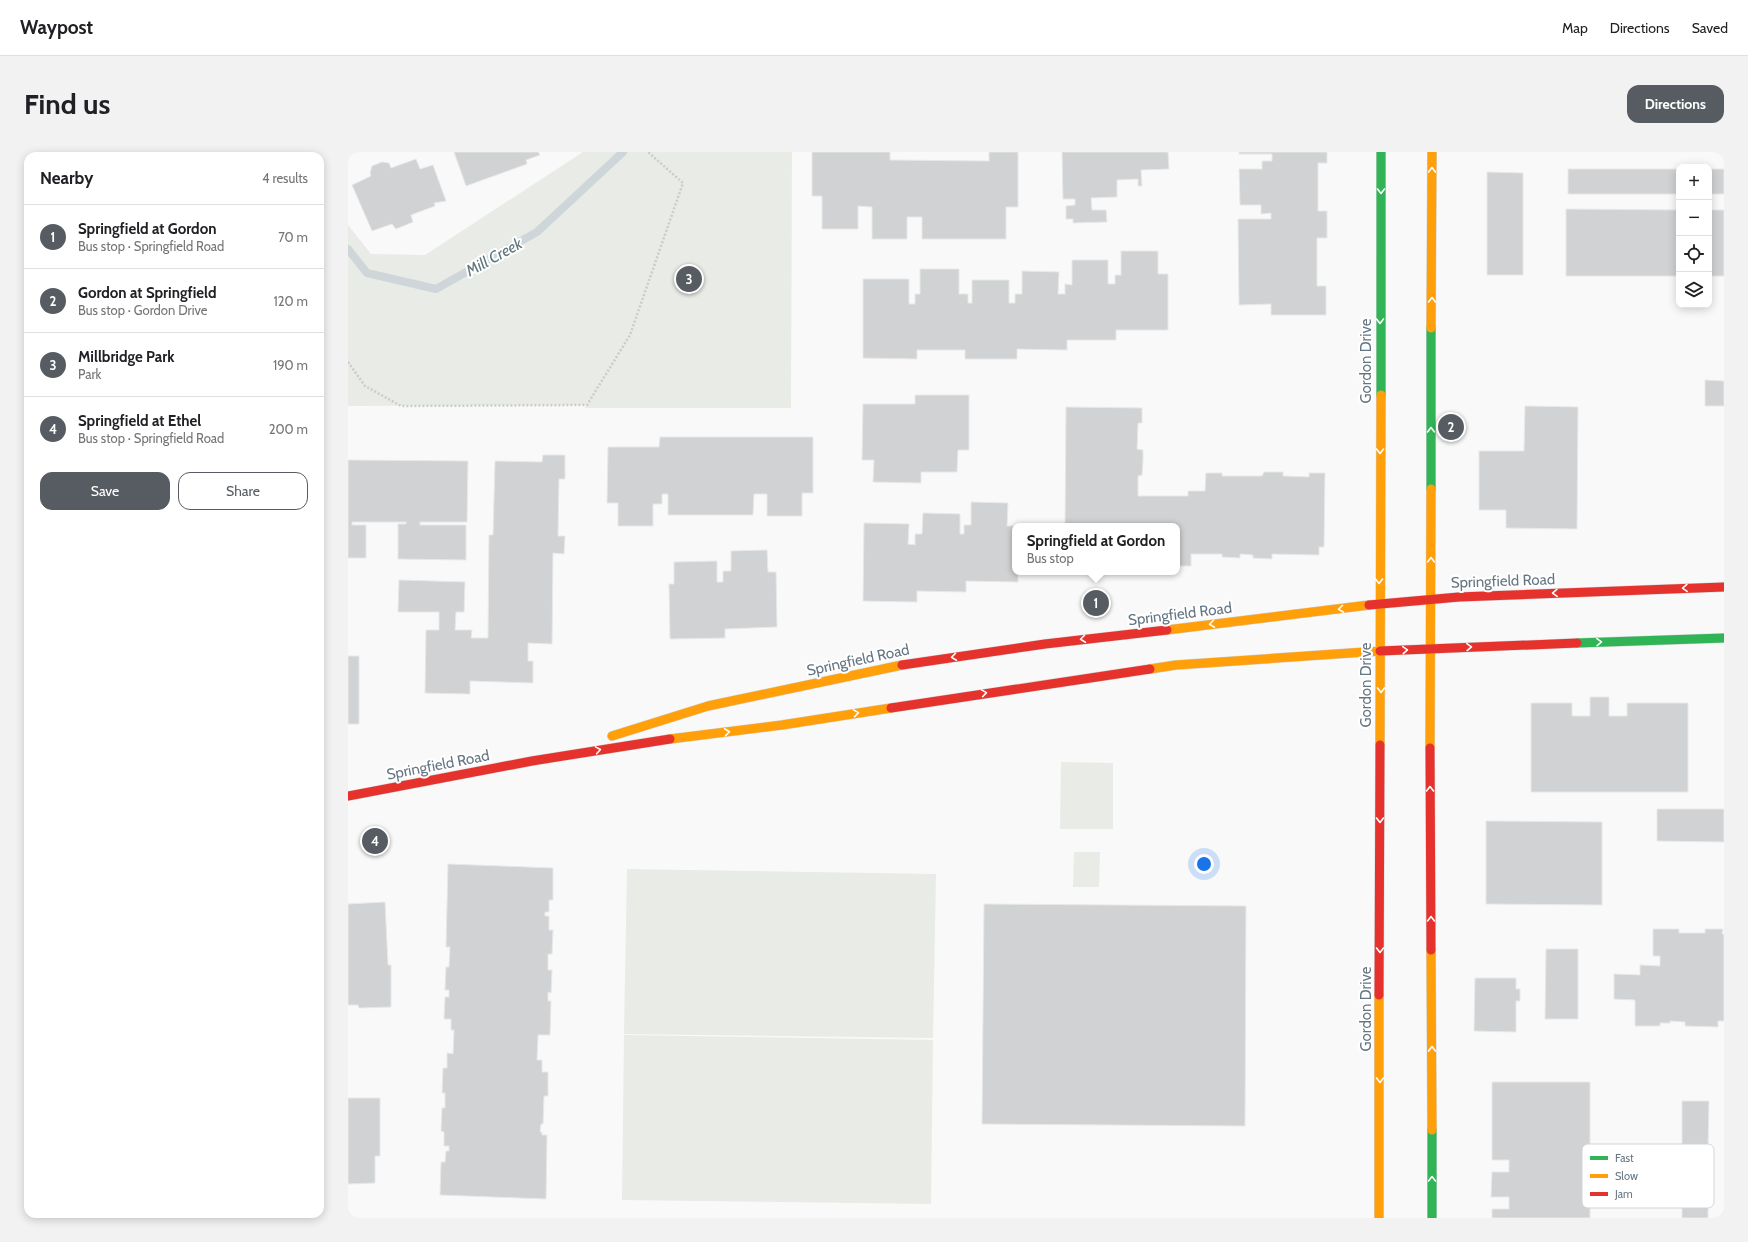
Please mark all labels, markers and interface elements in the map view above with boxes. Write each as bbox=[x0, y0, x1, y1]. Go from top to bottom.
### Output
text: Waypost bbox=[20, 16, 93, 39]
text: Map bbox=[1562, 19, 1588, 37]
text: Directions bbox=[1610, 19, 1670, 37]
text: Saved bbox=[1692, 19, 1728, 37]
button: Directions bbox=[1627, 85, 1724, 123]
text: Find us bbox=[24, 87, 110, 121]
map controls bbox=[1676, 164, 1712, 308]
button: + bbox=[1676, 164, 1712, 200]
one-way arrow bbox=[1428, 167, 1436, 173]
text: Nearby bbox=[40, 168, 93, 188]
text: 4 results bbox=[262, 170, 308, 186]
one-way arrow bbox=[1377, 188, 1385, 194]
button: − bbox=[1676, 200, 1712, 236]
text: Springfield at Gordon bbox=[78, 220, 216, 238]
text: 1 bbox=[51, 229, 55, 245]
text: 70 m bbox=[278, 229, 308, 245]
water label: Mill Creek bbox=[462, 233, 526, 281]
button: locate bbox=[1676, 236, 1712, 272]
text: Bus stop · Springfield Road bbox=[78, 238, 224, 254]
pin: 3 bbox=[676, 264, 702, 294]
button: layers bbox=[1676, 272, 1712, 308]
text: Gordon at Springfield bbox=[78, 284, 216, 302]
text: 2 bbox=[50, 293, 56, 309]
text: 120 m bbox=[274, 293, 308, 309]
one-way arrow bbox=[1428, 297, 1436, 303]
text: Bus stop · Gordon Drive bbox=[78, 302, 207, 318]
street label: Gordon Drive bbox=[1357, 318, 1375, 403]
one-way arrow bbox=[1376, 318, 1384, 324]
text: Millbridge Park bbox=[78, 348, 175, 366]
text: 3 bbox=[49, 357, 57, 373]
text: 190 m bbox=[273, 357, 308, 373]
text: Park bbox=[78, 366, 101, 382]
text: Springfield at Ethel bbox=[78, 412, 201, 430]
pin: 2 bbox=[1438, 412, 1464, 442]
text: 4 bbox=[49, 421, 57, 437]
text: 200 m bbox=[269, 421, 308, 437]
one-way arrow bbox=[1427, 427, 1435, 433]
text: Bus stop · Springfield Road bbox=[78, 430, 224, 446]
one-way arrow bbox=[1376, 448, 1384, 454]
button: Save bbox=[40, 472, 170, 510]
button: Share bbox=[178, 472, 308, 510]
popup bbox=[1012, 523, 1180, 575]
text: Springfield at Gordon bbox=[1027, 532, 1165, 550]
text: Bus stop bbox=[1027, 550, 1074, 566]
one-way arrow bbox=[1427, 557, 1435, 563]
street label: Springfield Road bbox=[1451, 570, 1555, 592]
one-way arrow bbox=[1375, 578, 1383, 584]
one-way arrow bbox=[1682, 584, 1688, 592]
pin: 1 bbox=[1083, 588, 1109, 618]
one-way arrow bbox=[1552, 589, 1558, 597]
street label: Springfield Road bbox=[1127, 599, 1233, 629]
one-way arrow bbox=[1338, 604, 1344, 613]
one-way arrow bbox=[1209, 619, 1215, 628]
one-way arrow bbox=[1080, 634, 1086, 643]
one-way arrow bbox=[1596, 638, 1602, 647]
street label: Springfield Road bbox=[805, 640, 911, 680]
street label: Gordon Drive bbox=[1357, 642, 1375, 727]
one-way arrow bbox=[1466, 643, 1472, 651]
one-way arrow bbox=[1402, 645, 1408, 654]
one-way arrow bbox=[951, 652, 957, 661]
one-way arrow bbox=[1377, 687, 1385, 693]
one-way arrow bbox=[981, 689, 987, 698]
one-way arrow bbox=[853, 710, 859, 718]
one-way arrow bbox=[724, 728, 730, 737]
street label: Springfield Road bbox=[385, 746, 491, 784]
one-way arrow bbox=[595, 746, 601, 755]
one-way arrow bbox=[1426, 786, 1435, 792]
one-way arrow bbox=[1376, 817, 1384, 823]
pin: 4 bbox=[362, 826, 388, 856]
your location bbox=[1194, 854, 1214, 874]
one-way arrow bbox=[1427, 916, 1435, 922]
one-way arrow bbox=[1376, 947, 1384, 953]
street label: Gordon Drive bbox=[1357, 966, 1375, 1051]
one-way arrow bbox=[1427, 1046, 1436, 1052]
one-way arrow bbox=[1376, 1077, 1384, 1083]
legend bbox=[1582, 1144, 1714, 1208]
text: Fast bbox=[1615, 1151, 1634, 1165]
text: Slow bbox=[1615, 1169, 1638, 1183]
one-way arrow bbox=[1428, 1176, 1436, 1182]
text: Jam bbox=[1614, 1187, 1633, 1201]

